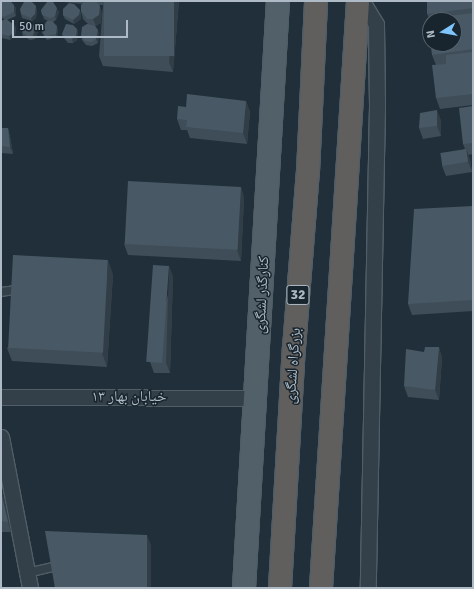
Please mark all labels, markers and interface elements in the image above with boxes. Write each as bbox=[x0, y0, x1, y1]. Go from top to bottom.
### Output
scale bar bbox=[14, 12, 130, 38]
north arrow bbox=[422, 12, 462, 52]
text: 50 m bbox=[19, 19, 44, 34]
text: N bbox=[424, 29, 438, 39]
street label: کنارگذر لشگری bbox=[251, 256, 273, 334]
road number: 32 bbox=[286, 283, 310, 307]
street label: بزرگراه لشگری bbox=[281, 327, 305, 405]
street label: خیابان بهار ۱۳ bbox=[92, 388, 166, 406]

